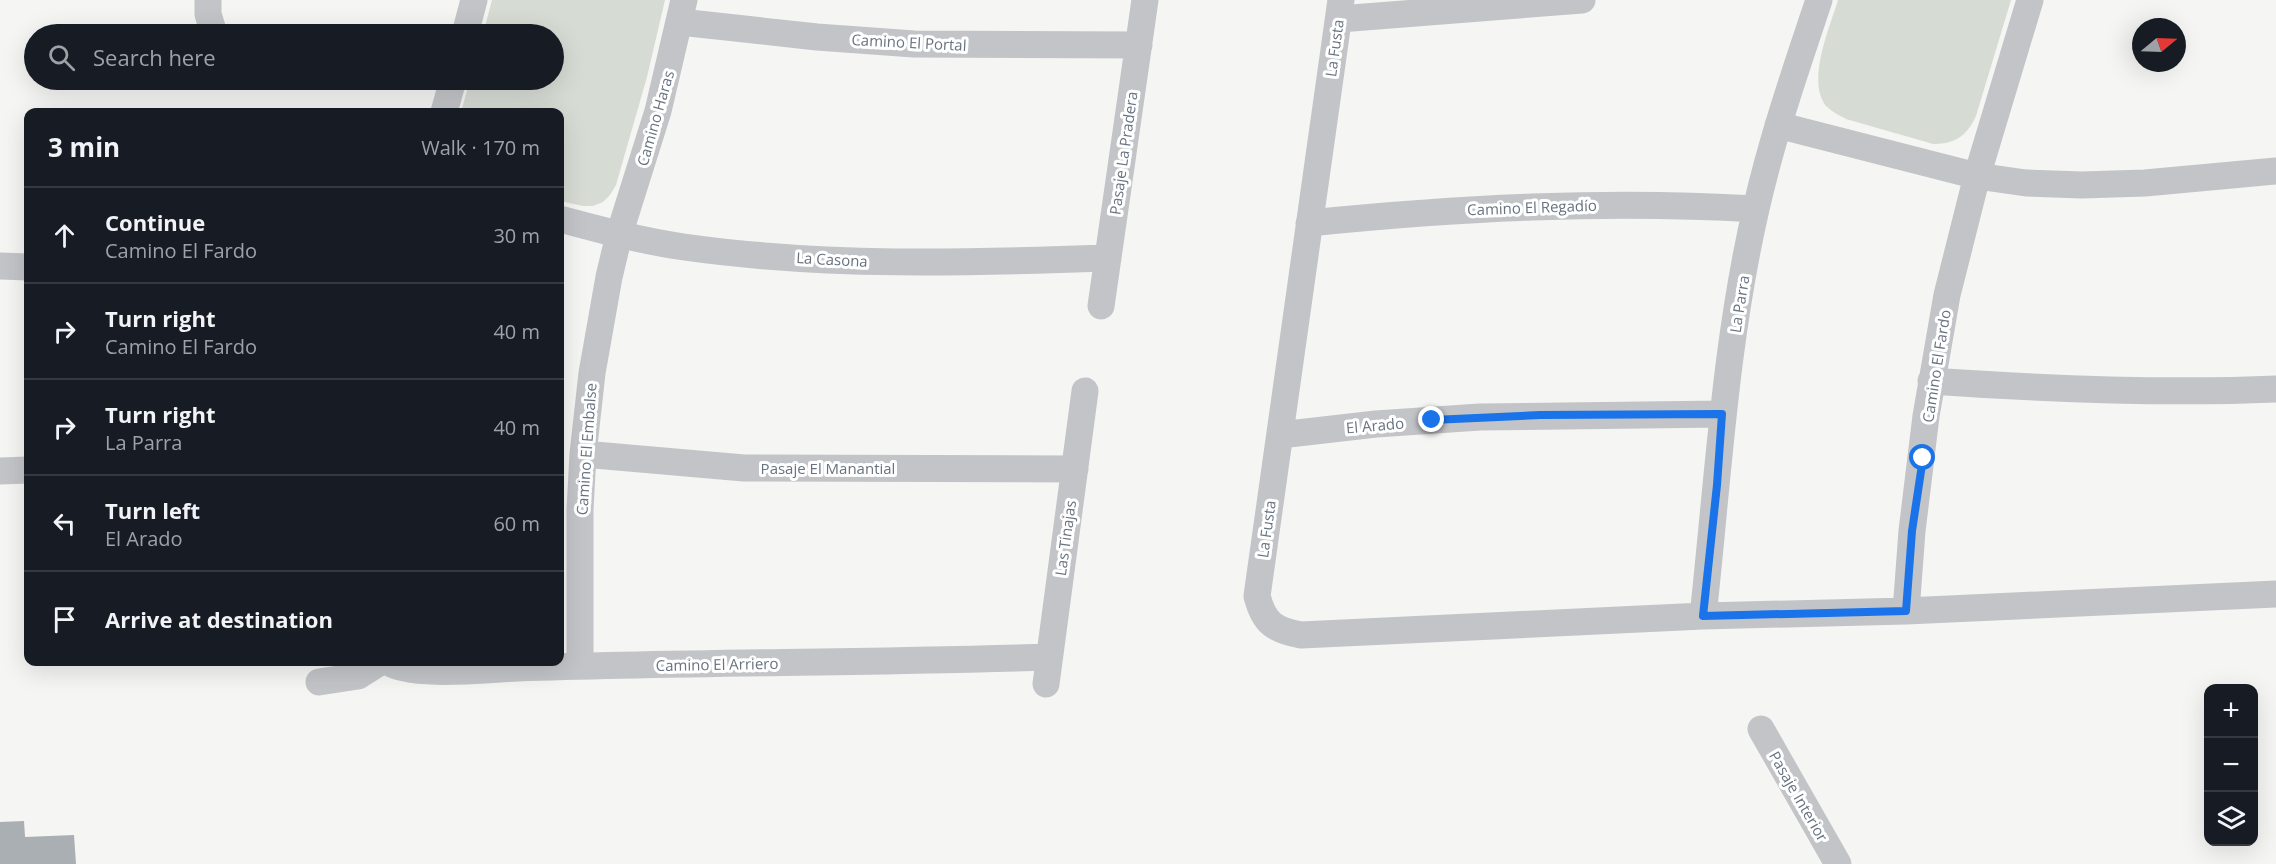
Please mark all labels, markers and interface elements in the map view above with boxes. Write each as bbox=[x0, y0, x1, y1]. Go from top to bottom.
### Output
street label: La Fusta bbox=[1320, 18, 1348, 78]
north arrow bbox=[2132, 18, 2186, 72]
search box bbox=[24, 24, 564, 90]
street label: Camino El Portal bbox=[851, 29, 967, 55]
icon: search bbox=[45, 41, 78, 74]
text: Search here bbox=[93, 42, 216, 72]
street label: Camino Haras bbox=[632, 68, 678, 168]
street label: Pasaje La Pradera bbox=[1104, 90, 1142, 216]
text: 3 min bbox=[48, 129, 120, 165]
text: Walk · 170 m bbox=[421, 134, 540, 161]
street label: Camino El Regadío bbox=[1467, 195, 1597, 219]
text: Continue bbox=[105, 207, 205, 237]
icon: ahead bbox=[48, 219, 81, 252]
text: 30 m bbox=[493, 222, 540, 249]
text: Camino El Fardo bbox=[105, 237, 257, 264]
street label: La Casona bbox=[796, 247, 868, 271]
street label: La Parra bbox=[1725, 274, 1753, 334]
text: Turn right bbox=[105, 303, 216, 333]
street label: Camino El Fardo bbox=[1917, 308, 1955, 424]
icon: right bbox=[48, 315, 81, 348]
text: 40 m bbox=[493, 318, 540, 345]
text: Camino El Fardo bbox=[105, 333, 257, 360]
street label: Camino El Embalse bbox=[571, 382, 601, 516]
text: Turn right bbox=[105, 399, 216, 429]
route end bbox=[1418, 406, 1444, 432]
icon: right bbox=[48, 411, 81, 444]
street label: El Arado bbox=[1345, 413, 1405, 437]
text: 40 m bbox=[493, 414, 540, 441]
text: La Parra bbox=[105, 429, 182, 456]
route start bbox=[1909, 444, 1935, 470]
street label: Pasaje El Manantial bbox=[761, 458, 895, 478]
text: Turn left bbox=[105, 495, 200, 525]
street label: Las Tinajas bbox=[1050, 499, 1080, 577]
street label: La Fusta bbox=[1252, 499, 1280, 559]
icon: left bbox=[48, 507, 81, 540]
text: 60 m bbox=[493, 510, 540, 537]
text: El Arado bbox=[105, 525, 183, 552]
icon: arrive bbox=[48, 603, 81, 636]
text: Arrive at destination bbox=[105, 604, 333, 634]
street label: Camino El Arriero bbox=[655, 653, 779, 675]
map controls bbox=[2204, 684, 2258, 846]
button: + bbox=[2204, 684, 2258, 738]
button: − bbox=[2204, 738, 2258, 792]
street label: Pasaje Interior bbox=[1765, 747, 1833, 845]
button: layers bbox=[2204, 792, 2258, 846]

